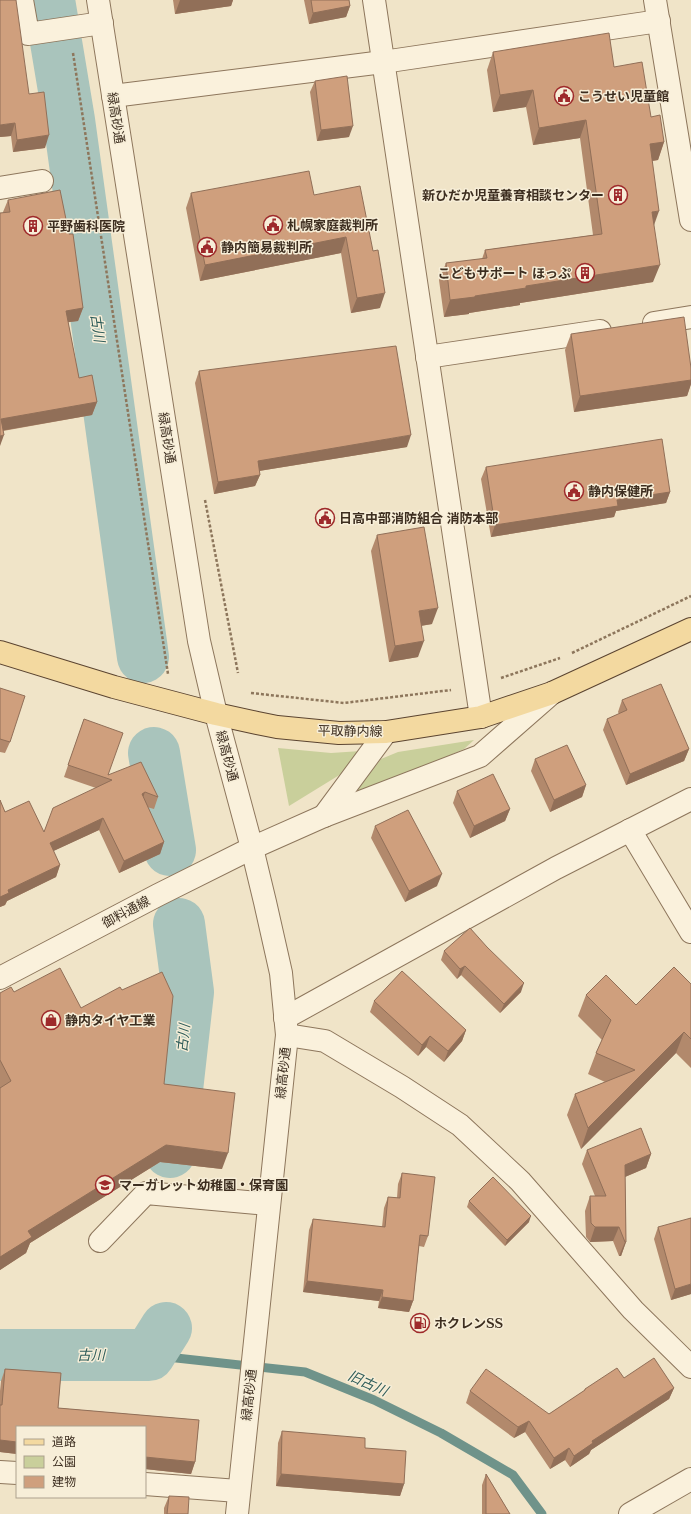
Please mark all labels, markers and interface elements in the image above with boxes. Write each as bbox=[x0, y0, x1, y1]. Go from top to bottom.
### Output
public building icon: こうせい児童館 bbox=[553, 85, 575, 107]
place label: こうせい児童館 bbox=[578, 88, 669, 105]
street label: 緑高砂通 bbox=[104, 91, 128, 145]
building icon: 新ひだか児童養育相談センター bbox=[607, 184, 629, 206]
place label: 新ひだか児童養育相談センター bbox=[422, 187, 604, 204]
public building icon: 札幌家庭裁判所 bbox=[262, 214, 284, 236]
building icon: 平野歯科医院 bbox=[22, 215, 44, 237]
place label: 札幌家庭裁判所 bbox=[287, 217, 378, 234]
place label: 平野歯科医院 bbox=[47, 218, 125, 235]
public building icon: 静内簡易裁判所 bbox=[196, 236, 218, 258]
place label: 静内簡易裁判所 bbox=[221, 239, 312, 256]
building icon: こどもサポート ほっぷ bbox=[574, 262, 596, 284]
place label: こどもサポート ほっぷ bbox=[438, 265, 571, 282]
water label: 古川 bbox=[87, 313, 109, 345]
street label: 緑高砂通 bbox=[155, 411, 179, 465]
public building icon: 静内保健所 bbox=[563, 480, 585, 502]
place label: 静内保健所 bbox=[588, 483, 653, 500]
public building icon: 日高中部消防組合 消防本部 bbox=[314, 507, 336, 529]
place label: 日高中部消防組合 消防本部 bbox=[339, 510, 498, 527]
street label: 平取静内線 bbox=[317, 722, 383, 740]
street label: 緑高砂通 bbox=[212, 729, 242, 783]
street label: 御料通線 bbox=[99, 892, 153, 932]
shop icon: 静内タイヤ工業 bbox=[40, 1009, 62, 1031]
place label: 静内タイヤ工業 bbox=[65, 1012, 156, 1029]
water label: 古川 bbox=[173, 1021, 194, 1053]
street label: 緑高砂通 bbox=[272, 1046, 294, 1100]
school or university icon: マーガレット幼稚園・保育園 bbox=[94, 1174, 116, 1196]
place label: マーガレット幼稚園・保育園 bbox=[119, 1177, 288, 1194]
fuel station icon: ホクレンSS bbox=[409, 1312, 431, 1334]
place label: ホクレンSS bbox=[434, 1315, 504, 1332]
water label: 古川 bbox=[77, 1346, 107, 1364]
water label: 旧古川 bbox=[345, 1366, 393, 1401]
street label: 緑高砂通 bbox=[238, 1368, 260, 1422]
legend bbox=[16, 1426, 146, 1498]
text: 道路 bbox=[52, 1434, 76, 1449]
text: 公園 bbox=[52, 1454, 76, 1469]
text: 建物 bbox=[52, 1474, 76, 1489]

